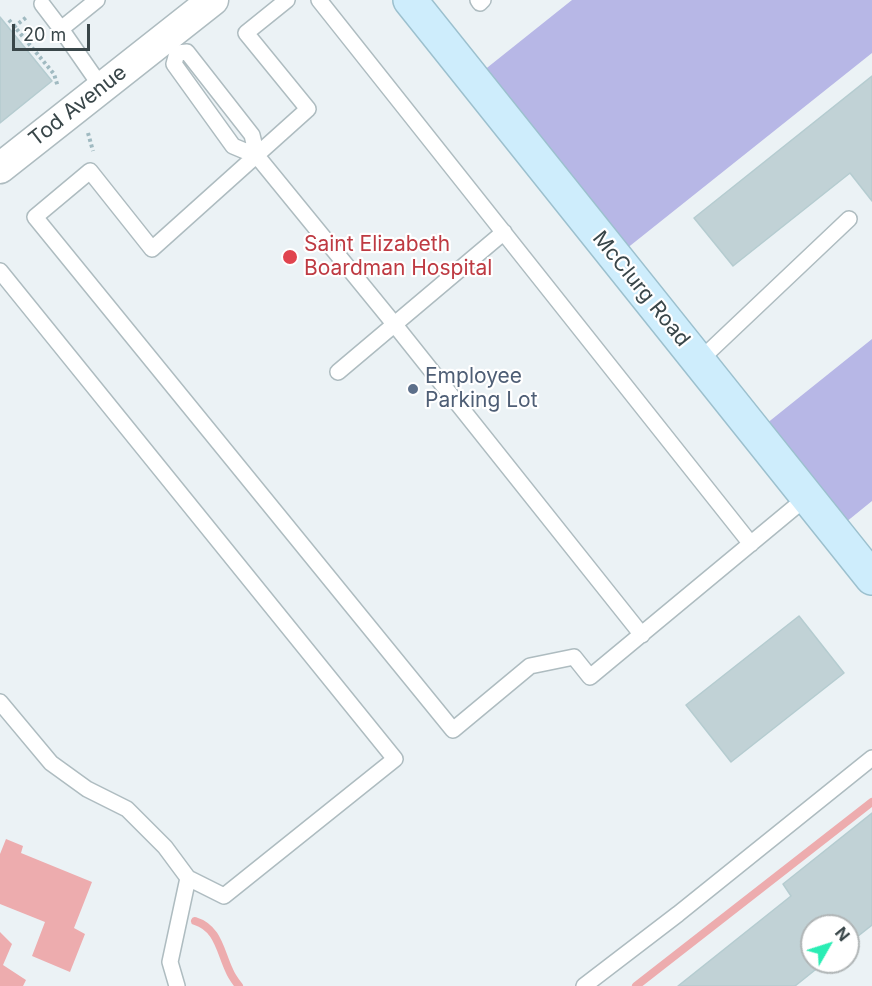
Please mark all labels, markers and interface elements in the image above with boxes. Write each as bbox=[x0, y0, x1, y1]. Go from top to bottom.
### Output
scale bar bbox=[15, 12, 93, 50]
text: 20 m bbox=[23, 24, 66, 45]
street label: Tod Avenue bbox=[24, 60, 132, 152]
street label: McClurg Road bbox=[587, 226, 695, 352]
place label: Saint Elizabeth Boardman Hospital bbox=[304, 232, 492, 282]
marker: Saint Elizabeth Boardman Hospital bbox=[281, 248, 299, 266]
place label: Employee Parking Lot bbox=[425, 364, 538, 414]
marker: Employee Parking Lot bbox=[406, 382, 420, 396]
north arrow bbox=[800, 914, 860, 974]
text: N bbox=[831, 923, 854, 945]

